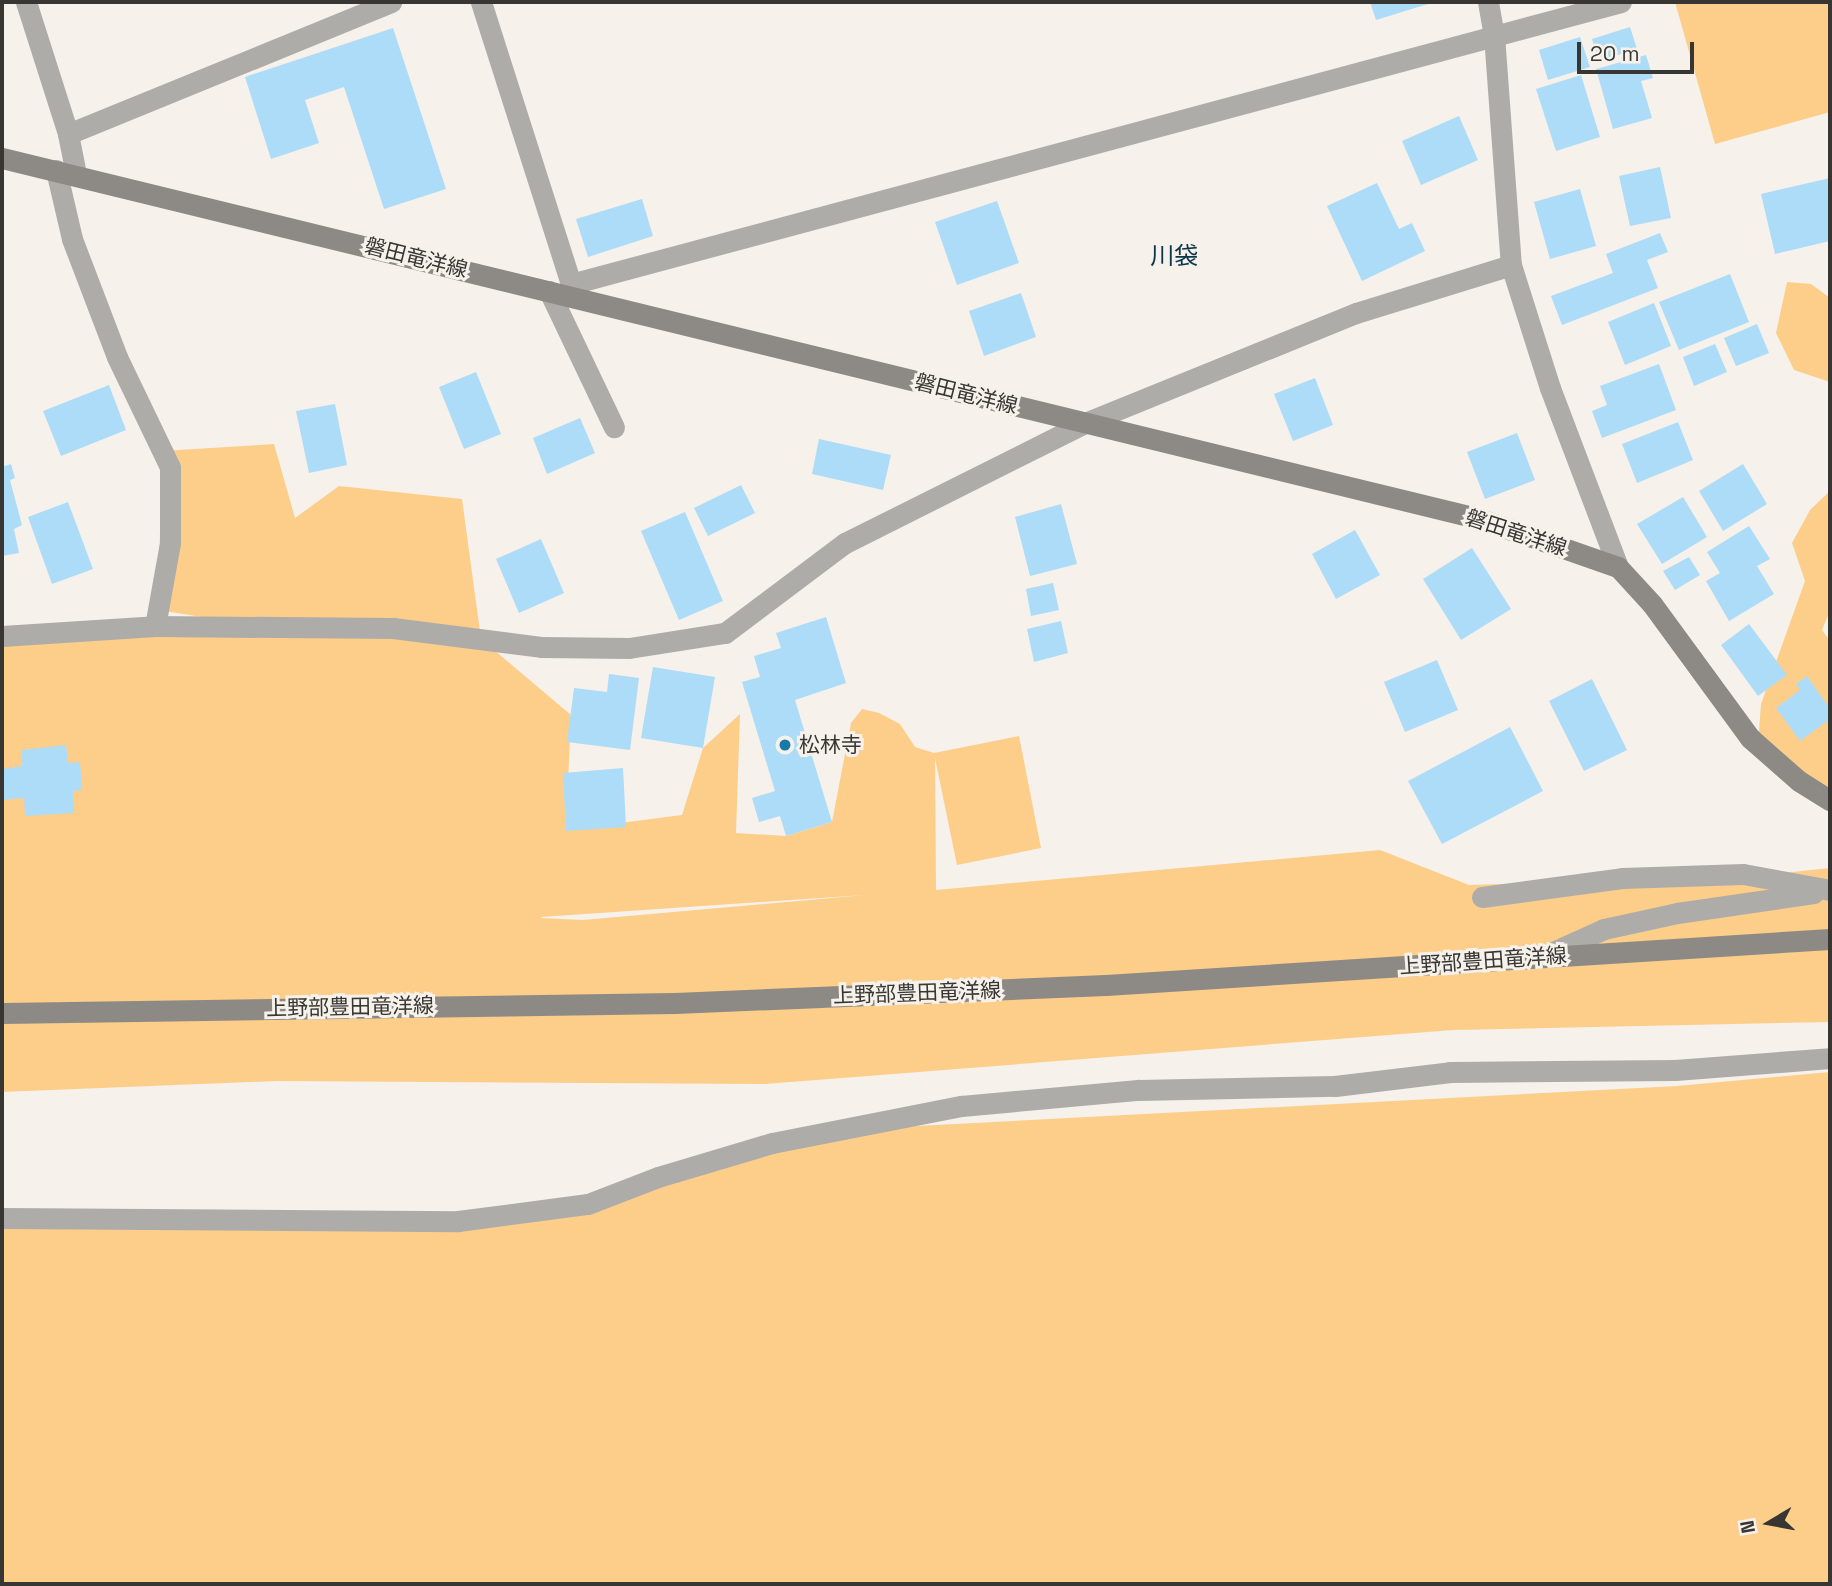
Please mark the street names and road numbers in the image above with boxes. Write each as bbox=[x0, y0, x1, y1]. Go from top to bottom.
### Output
street label: 磐田竜洋線 bbox=[362, 233, 470, 283]
street label: 磐田竜洋線 bbox=[912, 369, 1020, 419]
street label: 磐田竜洋線 bbox=[1462, 505, 1570, 561]
street label: 上野部豊田竜洋線 bbox=[1398, 943, 1568, 979]
street label: 上野部豊田竜洋線 bbox=[833, 977, 1001, 1009]
street label: 上野部豊田竜洋線 bbox=[266, 993, 434, 1021]

